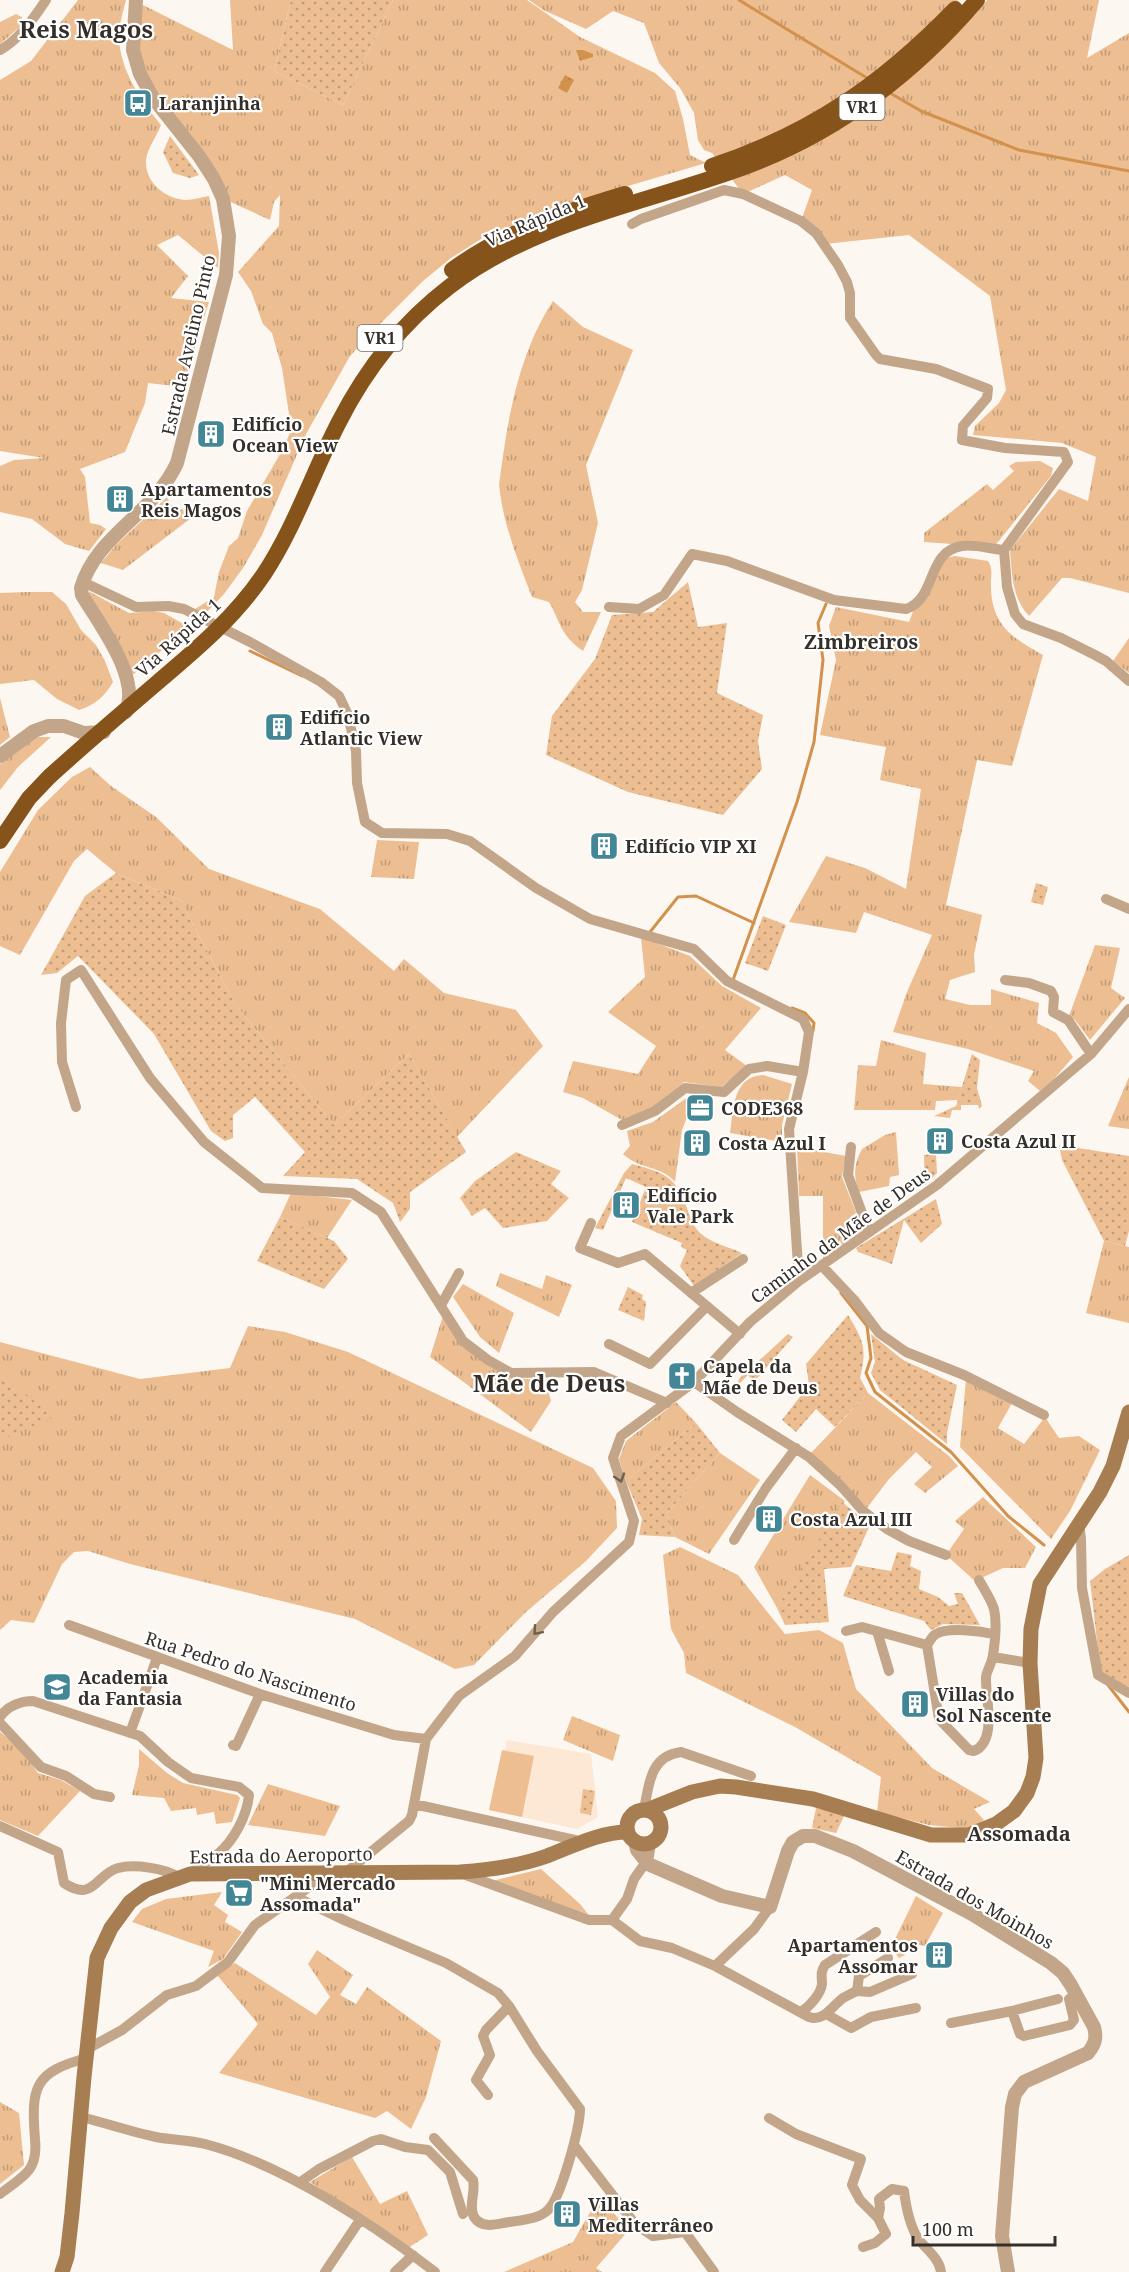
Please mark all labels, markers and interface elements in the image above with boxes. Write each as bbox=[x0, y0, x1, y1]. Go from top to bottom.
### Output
district label: Reis Magos bbox=[19, 12, 153, 45]
bus stop icon: Laranjinha bbox=[122, 87, 154, 119]
place label: Laranjinha bbox=[159, 91, 261, 115]
road number: VR1 bbox=[840, 94, 884, 120]
street label: Via Rápida 1 bbox=[481, 188, 589, 252]
street label: Estrada Avelino Pinto bbox=[156, 252, 220, 438]
road number: VR1 bbox=[358, 325, 403, 351]
place label: Edifício Ocean View bbox=[232, 412, 339, 457]
building icon: Edifício Ocean View bbox=[195, 418, 227, 450]
place label: Apartamentos Reis Magos bbox=[141, 477, 272, 522]
building icon: Apartamentos Reis Magos bbox=[104, 483, 136, 515]
street label: Via Rápida 1 bbox=[130, 592, 226, 682]
district label: Zimbreiros bbox=[804, 628, 918, 655]
place label: Edifício Atlantic View bbox=[300, 705, 423, 750]
building icon: Edifício Atlantic View bbox=[263, 711, 295, 743]
building icon: Edifício VIP XI bbox=[588, 830, 620, 862]
place label: Edifício VIP XI bbox=[625, 834, 756, 858]
office icon: CODE368 bbox=[684, 1092, 716, 1124]
place label: CODE368 bbox=[721, 1096, 803, 1120]
building icon: Costa Azul II bbox=[924, 1125, 956, 1157]
building icon: Costa Azul I bbox=[681, 1127, 713, 1159]
place label: Costa Azul II bbox=[961, 1129, 1076, 1153]
place label: Costa Azul I bbox=[718, 1131, 826, 1155]
street label: Caminho da Mãe de Deus bbox=[745, 1162, 935, 1308]
place label: Edifício Vale Park bbox=[647, 1183, 734, 1228]
building icon: Edifício Vale Park bbox=[610, 1189, 642, 1221]
place label: Capela da Mãe de Deus bbox=[703, 1354, 818, 1399]
church icon: Capela da Mãe de Deus bbox=[666, 1360, 698, 1392]
district label: Mãe de Deus bbox=[473, 1366, 625, 1399]
one-way arrow bbox=[612, 1472, 625, 1483]
building icon: Costa Azul III bbox=[753, 1503, 785, 1535]
place label: Costa Azul III bbox=[790, 1507, 912, 1531]
one-way arrow bbox=[533, 1624, 544, 1635]
street label: Rua Pedro do Nascimento bbox=[142, 1625, 360, 1717]
place label: Academia da Fantasia bbox=[78, 1665, 183, 1710]
school or university icon: Academia da Fantasia bbox=[41, 1671, 73, 1703]
place label: Villas do Sol Nascente bbox=[936, 1682, 1052, 1727]
building icon: Villas do Sol Nascente bbox=[899, 1688, 931, 1720]
district label: Assomada bbox=[967, 1820, 1071, 1847]
street label: Estrada do Aeroporto bbox=[189, 1841, 373, 1869]
street label: Estrada dos Moinhos bbox=[892, 1844, 1058, 1954]
place label: "Mini Mercado Assomada" bbox=[260, 1871, 396, 1916]
supermarket icon: "Mini Mercado Assomada" bbox=[223, 1877, 255, 1909]
place label: Apartamentos Assomar bbox=[787, 1933, 919, 1978]
building icon: Apartamentos Assomar bbox=[923, 1939, 955, 1971]
place label: Villas Mediterrâneo bbox=[588, 2192, 714, 2237]
building icon: Villas Mediterrâneo bbox=[551, 2198, 583, 2230]
scale bar bbox=[913, 2209, 1056, 2247]
text: 100 m bbox=[922, 2217, 974, 2241]

